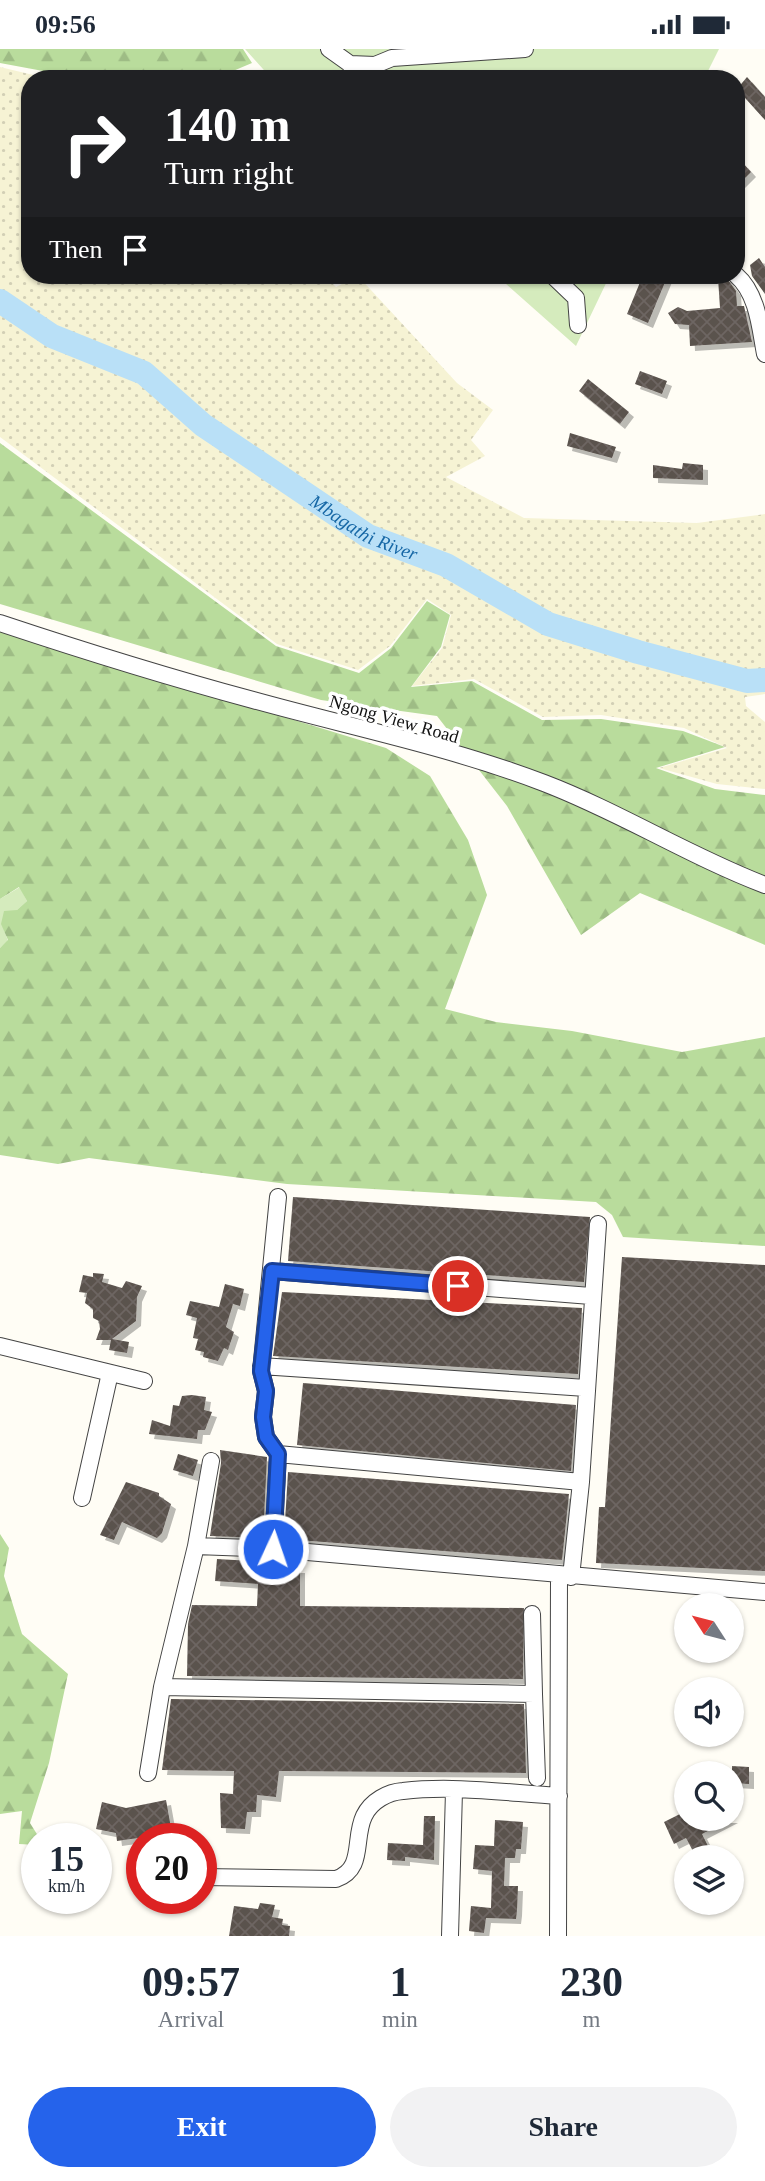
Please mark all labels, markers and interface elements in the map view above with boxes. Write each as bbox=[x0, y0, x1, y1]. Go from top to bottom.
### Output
text: 09:56 bbox=[35, 10, 96, 39]
text: 140 m bbox=[164, 97, 291, 152]
icon: right bbox=[49, 98, 140, 189]
text: Turn right bbox=[164, 155, 294, 191]
icon: arrive bbox=[116, 231, 154, 269]
text: Then bbox=[49, 235, 102, 264]
water label: Mbagathi River bbox=[306, 489, 421, 564]
street label: Ngong View Road bbox=[327, 691, 461, 747]
pin bbox=[428, 1256, 488, 1316]
icon: arrive bbox=[439, 1267, 477, 1305]
position arrow bbox=[236, 1512, 310, 1586]
north arrow bbox=[674, 1593, 744, 1663]
map controls bbox=[674, 1593, 744, 1915]
button: sound bbox=[674, 1677, 744, 1747]
button: search bbox=[674, 1761, 744, 1831]
speed limit sign: 20 bbox=[126, 1823, 217, 1914]
text: 15 bbox=[49, 1840, 84, 1879]
button: layers bbox=[674, 1845, 744, 1915]
text: km/h bbox=[48, 1876, 85, 1896]
text: 09:57 bbox=[142, 1959, 240, 2005]
text: 1 bbox=[389, 1959, 410, 2005]
text: 230 bbox=[560, 1959, 623, 2005]
text: Arrival bbox=[158, 2007, 224, 2032]
text: min bbox=[382, 2007, 418, 2032]
text: m bbox=[582, 2007, 600, 2032]
button: Exit bbox=[28, 2087, 376, 2167]
button: Share bbox=[390, 2087, 737, 2167]

